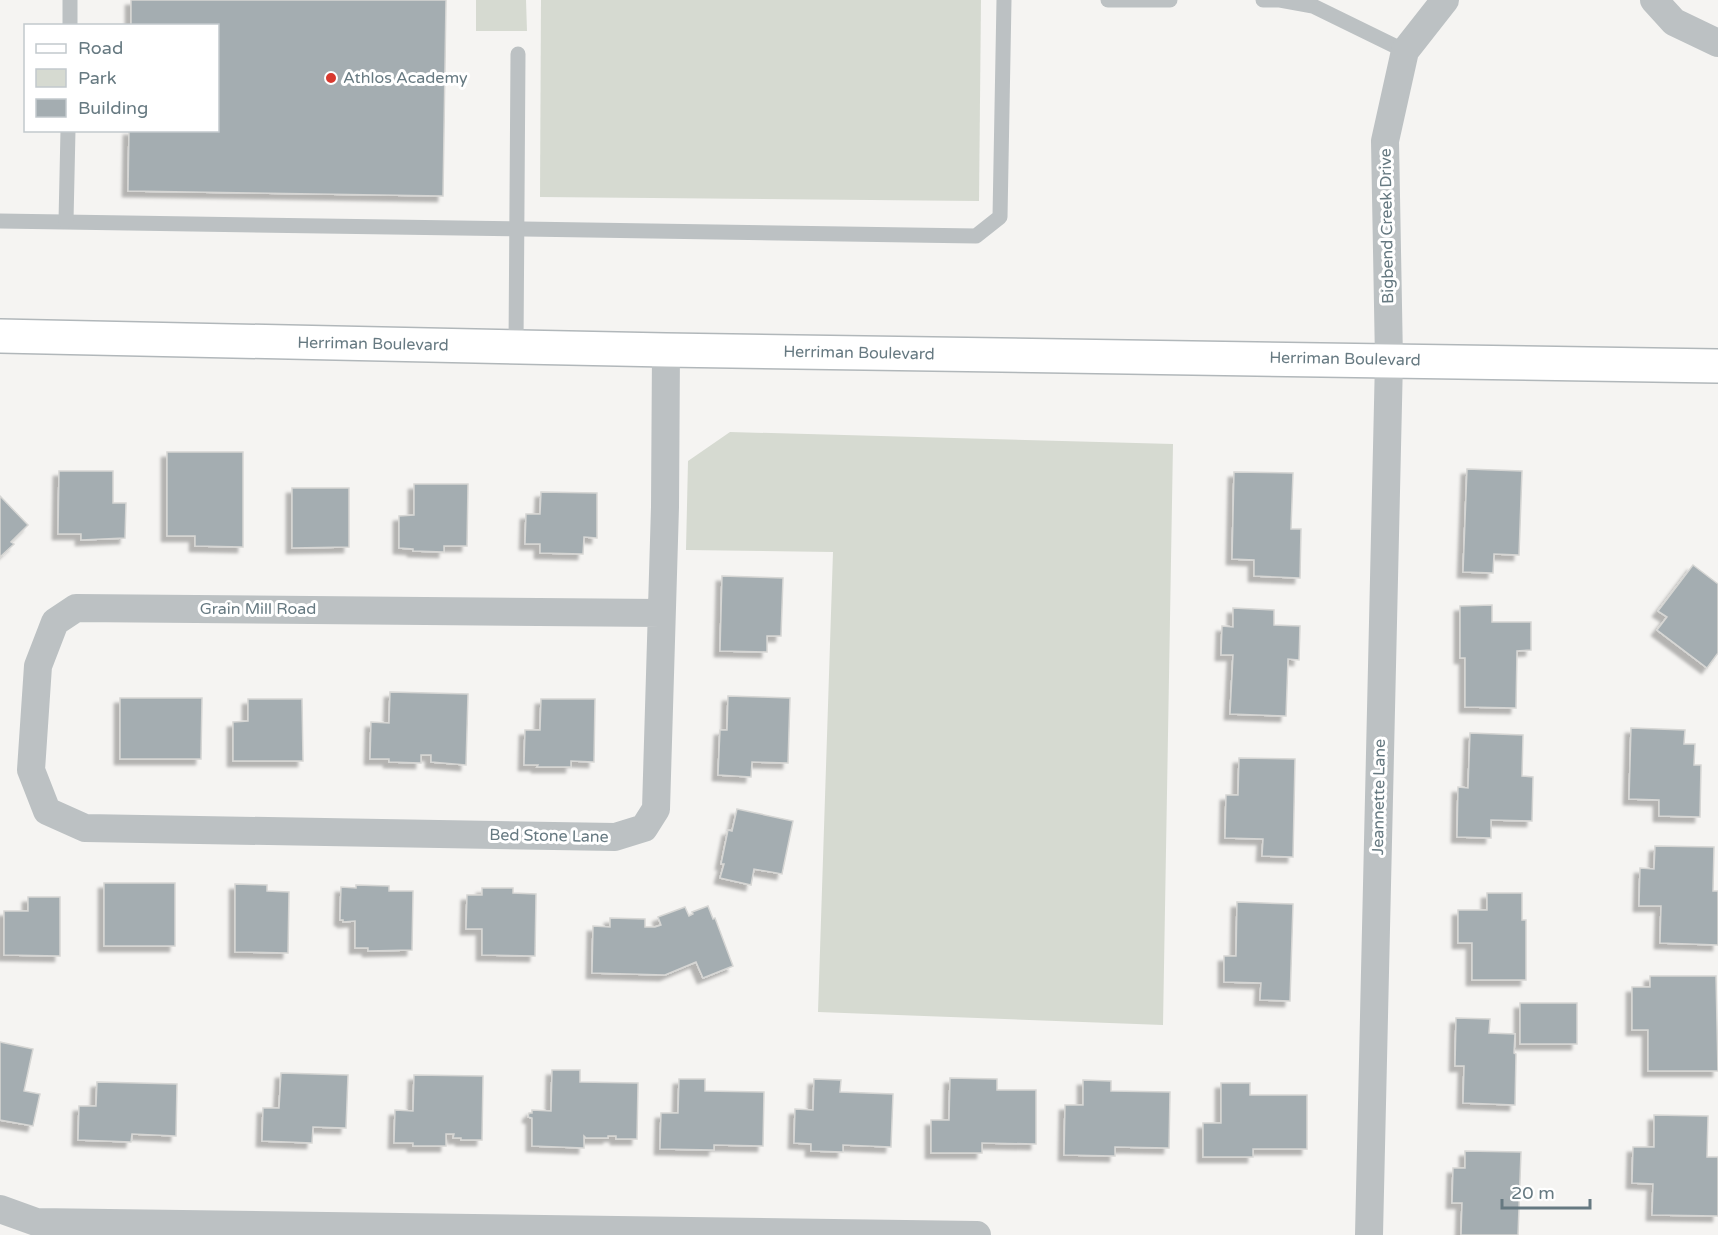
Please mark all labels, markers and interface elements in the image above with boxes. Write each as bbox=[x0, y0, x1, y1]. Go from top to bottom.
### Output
legend bbox=[24, 24, 219, 132]
text: Road bbox=[78, 37, 123, 59]
text: Park bbox=[78, 67, 117, 89]
place label: Athlos Academy bbox=[343, 68, 468, 88]
marker: Athlos Academy bbox=[324, 71, 338, 85]
text: Building bbox=[78, 97, 148, 119]
street label: Bigbend Creek Drive bbox=[1376, 148, 1398, 304]
street label: Herriman Boulevard bbox=[297, 333, 449, 355]
street label: Herriman Boulevard bbox=[783, 342, 935, 364]
street label: Herriman Boulevard bbox=[1269, 348, 1421, 370]
street label: Grain Mill Road bbox=[200, 599, 316, 619]
street label: Jeannette Lane bbox=[1368, 739, 1390, 855]
street label: Bed Stone Lane bbox=[489, 825, 609, 847]
scale bar bbox=[1502, 1172, 1590, 1210]
text: 20 m bbox=[1511, 1182, 1555, 1204]

